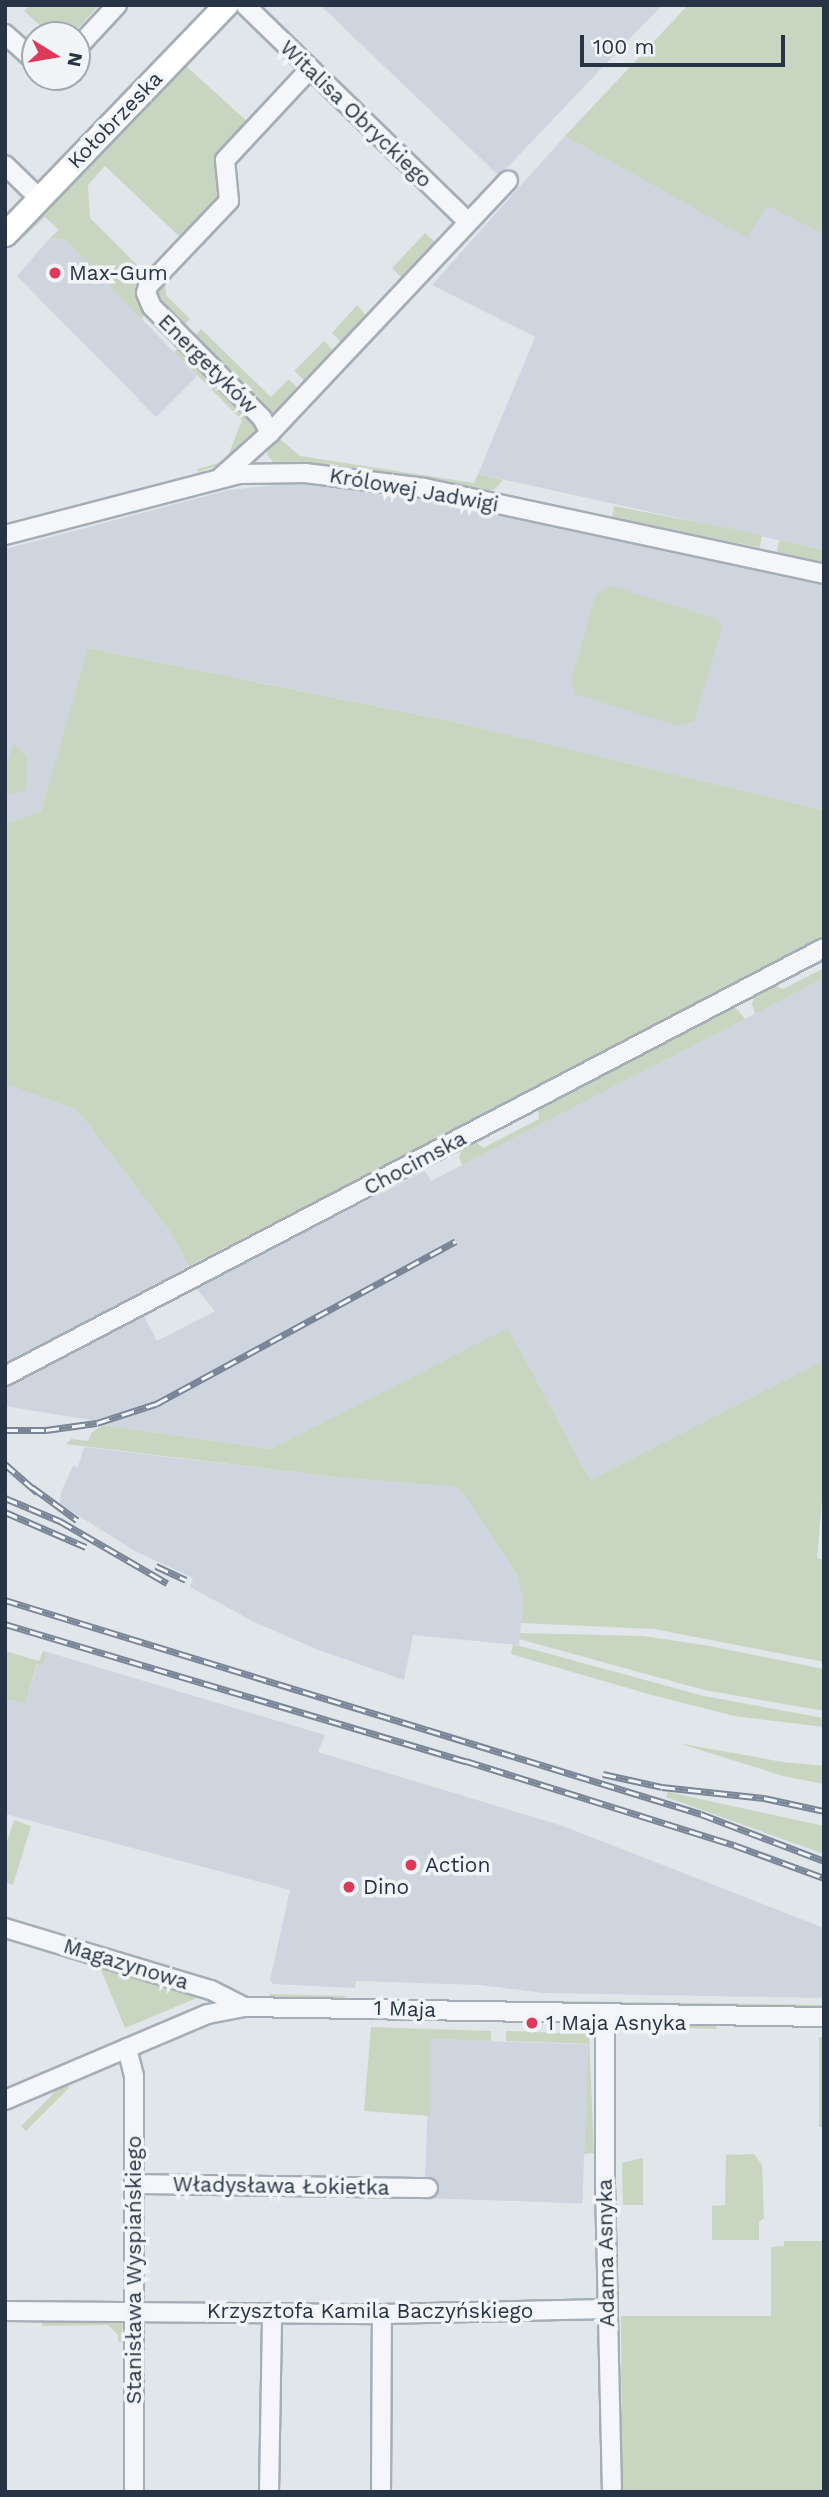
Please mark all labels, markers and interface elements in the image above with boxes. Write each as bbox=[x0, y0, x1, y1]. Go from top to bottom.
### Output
north arrow bbox=[21, 21, 91, 91]
scale bar bbox=[584, 21, 789, 65]
text: 100 m bbox=[593, 34, 655, 59]
street label: Witalisa Obryckiego bbox=[275, 35, 437, 193]
text: N bbox=[63, 51, 88, 69]
street label: Kołobrzeska bbox=[62, 66, 168, 174]
place label: Max-Gum bbox=[69, 260, 168, 286]
marker: Max-Gum bbox=[47, 265, 63, 281]
street label: Energetyków bbox=[153, 309, 263, 419]
street label: Królowej Jadwigi bbox=[327, 463, 501, 517]
street label: Chocimska bbox=[360, 1126, 470, 1200]
place label: Action bbox=[425, 1852, 490, 1878]
marker: Action bbox=[403, 1857, 419, 1873]
place label: Dino bbox=[363, 1874, 409, 1900]
marker: Dino bbox=[341, 1879, 357, 1895]
street label: Magazynowa bbox=[61, 1933, 191, 1995]
street label: 1 Maja bbox=[373, 1995, 437, 2023]
place label: 1 Maja Asnyka bbox=[546, 2010, 688, 2036]
marker: 1 Maja Asnyka bbox=[524, 2015, 540, 2031]
street label: Stanisława Wyspiańskiego bbox=[121, 2135, 147, 2405]
street label: Władysława Łokietka bbox=[172, 2172, 390, 2200]
street label: Adama Asnyka bbox=[592, 2178, 620, 2328]
street label: Krzysztofa Kamila Baczyńskiego bbox=[206, 2298, 534, 2324]

